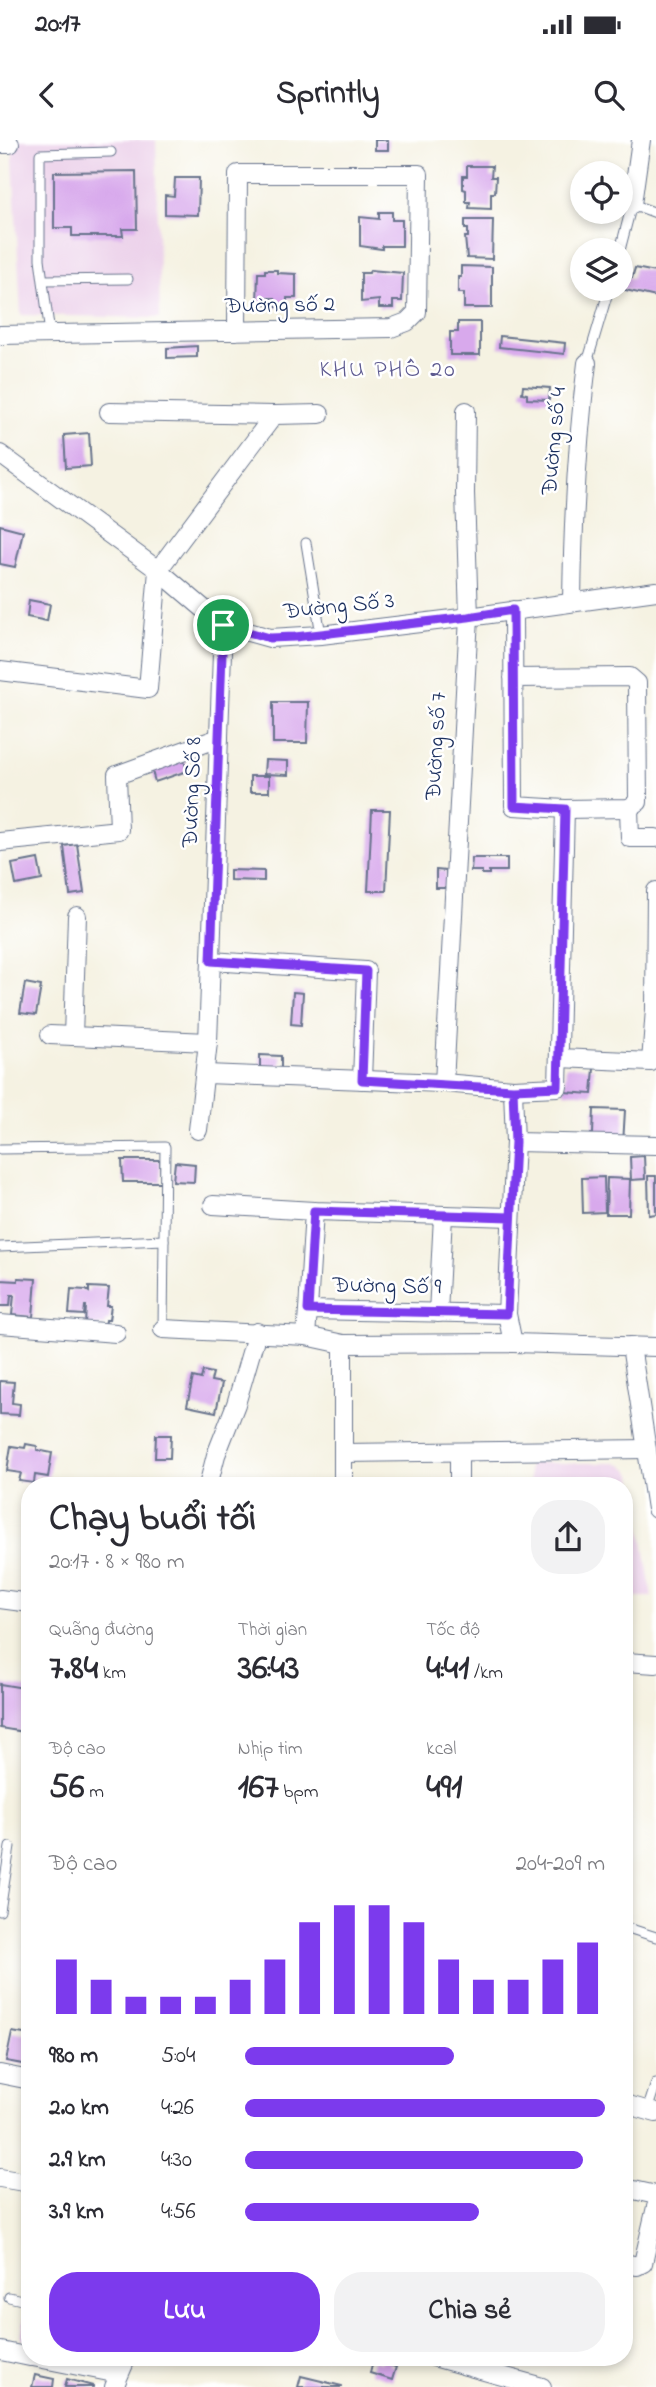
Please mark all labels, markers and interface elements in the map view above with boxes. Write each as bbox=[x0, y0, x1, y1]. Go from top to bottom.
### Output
text: 20:17 bbox=[35, 6, 80, 44]
text: Sprintly bbox=[276, 71, 380, 118]
icon: back bbox=[28, 76, 66, 114]
icon: search bbox=[590, 76, 628, 114]
map controls bbox=[570, 161, 633, 301]
button: locate bbox=[570, 161, 633, 224]
button: layers bbox=[570, 238, 633, 301]
street label: Đường số 2 bbox=[224, 289, 335, 324]
district label: KHU PHỐ 20 bbox=[319, 353, 457, 388]
street label: Đường số 4 bbox=[534, 385, 577, 497]
street label: Đường Số 3 bbox=[281, 585, 396, 630]
pin bbox=[193, 595, 253, 655]
icon: arrive bbox=[204, 606, 242, 644]
street label: Đường số 7 bbox=[418, 691, 457, 802]
street label: Đường Số 8 bbox=[175, 736, 212, 849]
street label: Đường Số 9 bbox=[331, 1270, 442, 1305]
text: Chạy buổi tối bbox=[49, 1492, 256, 1548]
button: share bbox=[531, 1500, 605, 1574]
text: 20:17 · 8 × 980 m bbox=[49, 1546, 185, 1579]
text: Quãng đường bbox=[49, 1617, 154, 1644]
text: Thời gian bbox=[238, 1617, 307, 1644]
text: Tốc độ bbox=[426, 1617, 479, 1644]
text: 7.84 bbox=[49, 1644, 98, 1695]
text: 36:43 bbox=[238, 1644, 299, 1695]
text: 4:41 bbox=[426, 1644, 469, 1695]
text: km bbox=[98, 1660, 126, 1687]
text: /km bbox=[469, 1660, 503, 1687]
text: Độ cao bbox=[49, 1736, 106, 1763]
text: Nhịp tim bbox=[238, 1736, 303, 1763]
text: kcal bbox=[426, 1736, 457, 1763]
text: 56 bbox=[49, 1763, 84, 1814]
text: 167 bbox=[238, 1763, 279, 1814]
text: 491 bbox=[426, 1763, 462, 1814]
text: m bbox=[84, 1779, 104, 1806]
text: bpm bbox=[279, 1779, 318, 1806]
text: Độ cao bbox=[49, 1848, 117, 1881]
text: 204–209 m bbox=[516, 1848, 605, 1881]
text: 980 m bbox=[49, 2040, 98, 2073]
text: 5:04 bbox=[161, 2040, 196, 2073]
text: 2.0 km bbox=[49, 2092, 109, 2125]
text: 4:26 bbox=[161, 2092, 194, 2125]
text: 2.9 km bbox=[49, 2144, 106, 2177]
text: 4:30 bbox=[161, 2144, 192, 2177]
text: 3.9 km bbox=[49, 2196, 104, 2229]
text: 4:56 bbox=[161, 2196, 196, 2229]
button: Lưu bbox=[49, 2272, 320, 2352]
button: Chia sẻ bbox=[334, 2272, 605, 2352]

